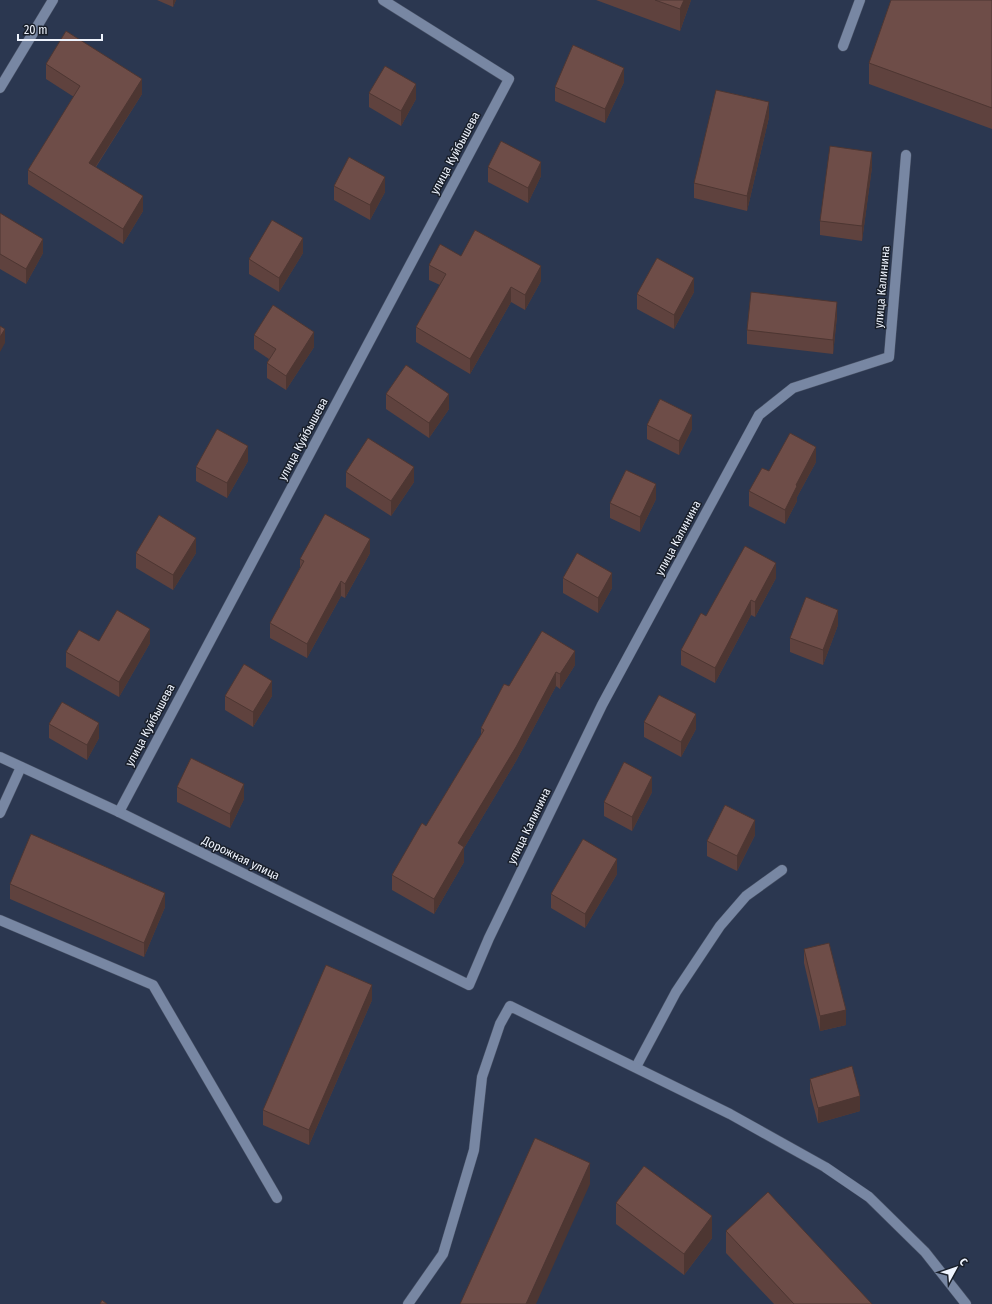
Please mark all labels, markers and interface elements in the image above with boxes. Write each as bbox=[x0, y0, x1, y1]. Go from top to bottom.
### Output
scale bar bbox=[18, 16, 102, 42]
text: 20 m bbox=[24, 23, 48, 37]
street label: улица Куйбышева bbox=[427, 109, 483, 197]
street label: улица Калинина bbox=[871, 245, 893, 329]
street label: улица Куйбышева bbox=[275, 395, 331, 483]
street label: улица Калинина bbox=[652, 498, 704, 578]
street label: улица Куйбышева bbox=[122, 681, 178, 769]
street label: улица Калинина bbox=[505, 786, 553, 866]
street label: Дорожная улица bbox=[199, 833, 282, 883]
north arrow bbox=[936, 1248, 976, 1288]
text: С bbox=[956, 1256, 970, 1268]

